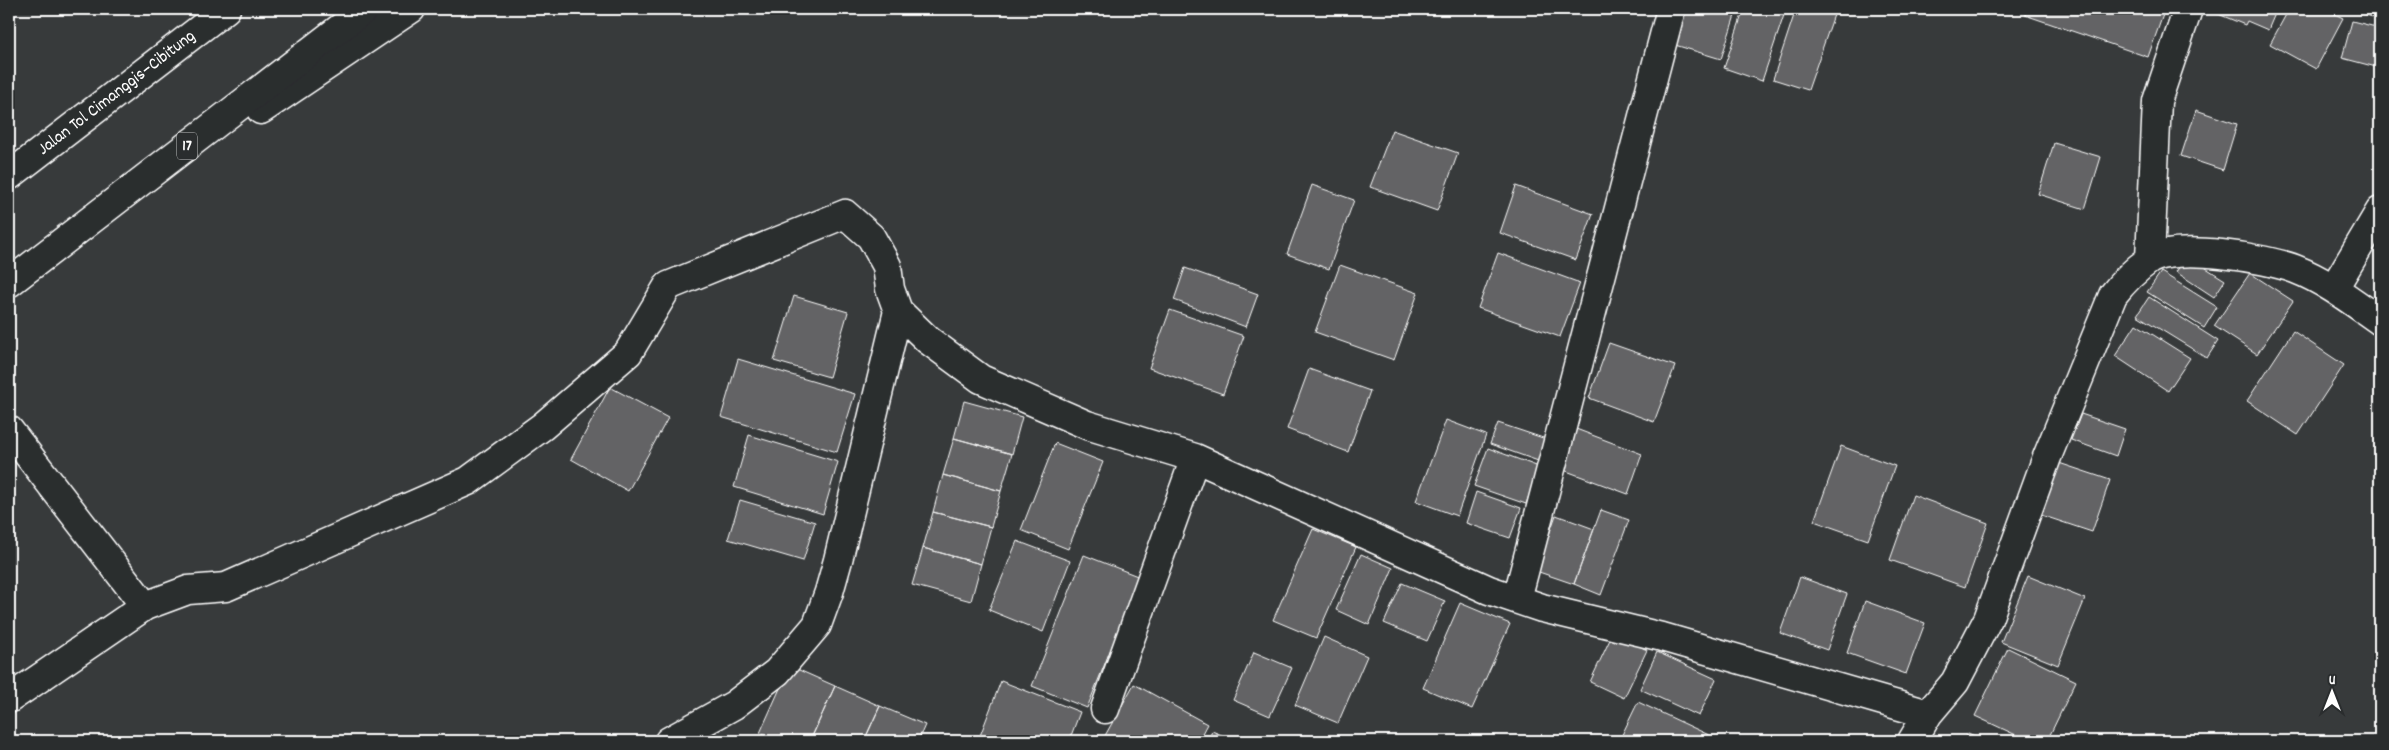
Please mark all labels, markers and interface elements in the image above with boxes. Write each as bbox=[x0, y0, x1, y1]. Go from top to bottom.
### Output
street label: Jalan Tol Cimanggis–Cibitung bbox=[33, 24, 201, 162]
road number: 17 bbox=[177, 132, 197, 160]
north arrow bbox=[2306, 668, 2356, 718]
text: U bbox=[2329, 671, 2336, 691]

